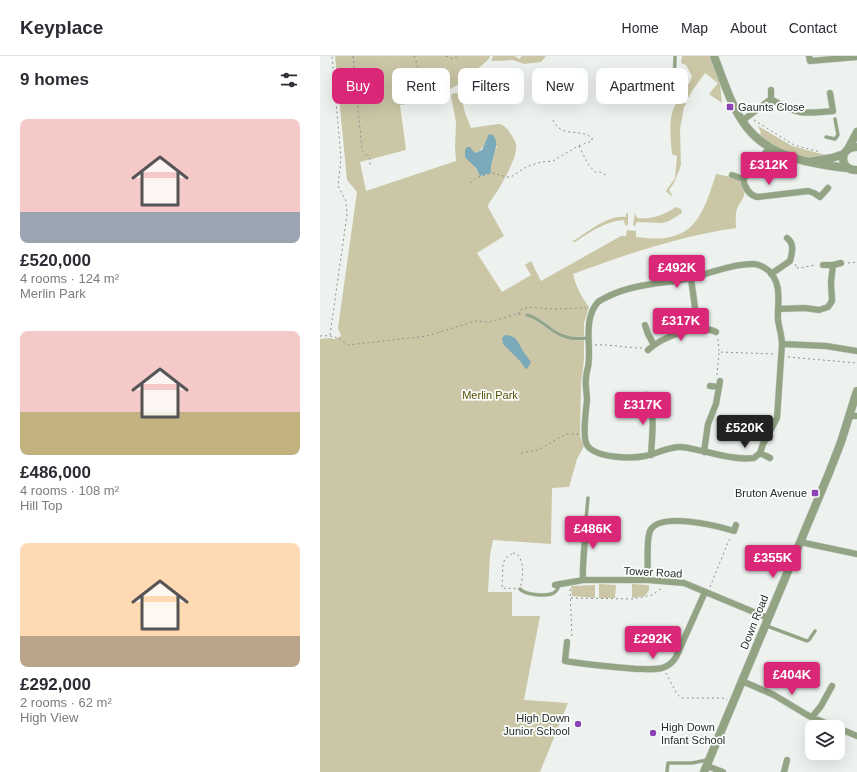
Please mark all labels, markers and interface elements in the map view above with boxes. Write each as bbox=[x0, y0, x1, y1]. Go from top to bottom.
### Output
text: Keyplace bbox=[20, 17, 103, 38]
text: Home bbox=[622, 20, 659, 36]
text: Map bbox=[681, 20, 708, 36]
text: About bbox=[730, 20, 767, 36]
text: Contact bbox=[789, 20, 837, 36]
chip: Buy bbox=[332, 68, 384, 104]
chip: Rent bbox=[392, 68, 450, 104]
chip: Filters bbox=[458, 68, 524, 104]
chip: New bbox=[532, 68, 588, 104]
chip: Apartment bbox=[596, 68, 688, 104]
icon: filters bbox=[278, 69, 300, 91]
text: 9 homes bbox=[20, 70, 89, 89]
place label: Gaunts Close bbox=[738, 101, 805, 113]
marker: Gaunts Close bbox=[725, 102, 735, 112]
icon: home bbox=[124, 145, 196, 217]
pin: £312K bbox=[741, 152, 797, 186]
text: £312K bbox=[750, 157, 788, 172]
text: £520,000 bbox=[20, 251, 91, 270]
pin: £492K bbox=[649, 255, 705, 289]
text: £492K bbox=[658, 260, 696, 275]
text: 4 rooms · 124 m² bbox=[20, 271, 119, 286]
text: Merlin Park bbox=[20, 286, 86, 301]
pin: £317K bbox=[653, 308, 709, 342]
text: £317K bbox=[662, 313, 700, 328]
icon: home bbox=[124, 357, 196, 429]
park label: Merlin Park bbox=[462, 389, 518, 401]
pin: £317K bbox=[615, 392, 671, 426]
text: £317K bbox=[624, 397, 662, 412]
pin: £520K bbox=[717, 415, 773, 449]
text: £520K bbox=[726, 420, 764, 435]
text: £486,000 bbox=[20, 463, 91, 482]
text: 4 rooms · 108 m² bbox=[20, 483, 119, 498]
place label: Bruton Avenue bbox=[735, 487, 807, 499]
marker: Bruton Avenue bbox=[810, 488, 820, 498]
text: Hill Top bbox=[20, 498, 62, 513]
pin: £486K bbox=[565, 516, 621, 550]
text: £486K bbox=[574, 521, 612, 536]
pin: £355K bbox=[745, 545, 801, 579]
text: £355K bbox=[754, 550, 792, 565]
street label: Tower Road bbox=[623, 564, 683, 580]
icon: home bbox=[124, 569, 196, 641]
street label: Down Road bbox=[738, 593, 770, 651]
pin: £292K bbox=[625, 626, 681, 660]
text: £292K bbox=[634, 631, 672, 646]
pin: £404K bbox=[764, 662, 820, 696]
text: £404K bbox=[773, 667, 811, 682]
text: £292,000 bbox=[20, 675, 91, 694]
text: 2 rooms · 62 m² bbox=[20, 695, 112, 710]
text: High View bbox=[20, 710, 78, 725]
place label: High Down Junior School bbox=[503, 712, 570, 737]
marker: High Down Junior School bbox=[573, 719, 583, 729]
map controls bbox=[805, 720, 845, 760]
button: layers bbox=[805, 720, 845, 760]
place label: High Down Infant School bbox=[661, 721, 725, 746]
marker: High Down Infant School bbox=[648, 728, 658, 738]

